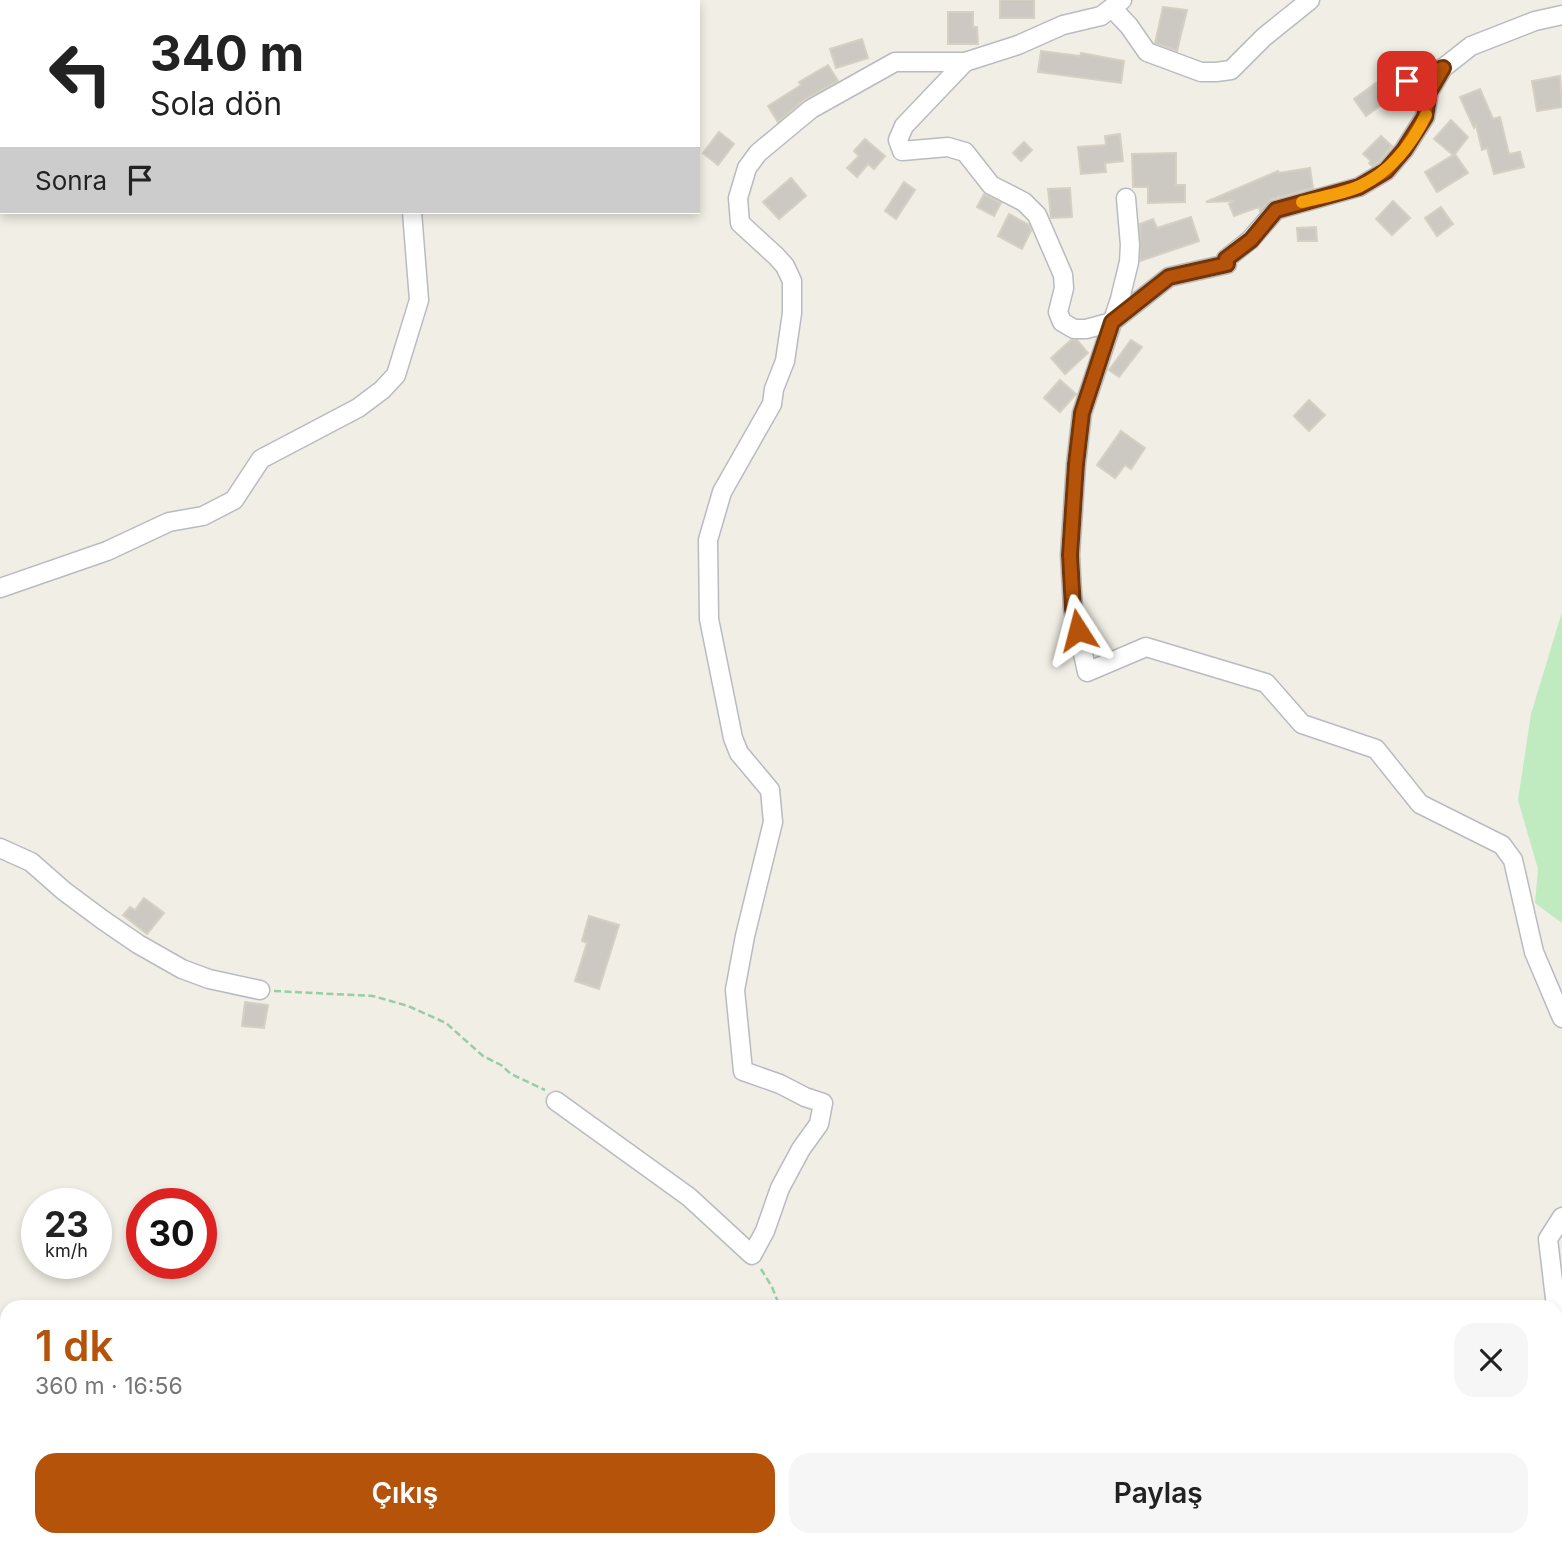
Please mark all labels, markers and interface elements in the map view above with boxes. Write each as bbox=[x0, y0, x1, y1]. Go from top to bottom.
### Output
text: 340 m bbox=[150, 24, 304, 83]
icon: left bbox=[35, 28, 126, 119]
pin bbox=[1377, 51, 1437, 111]
icon: arrive bbox=[1388, 62, 1426, 100]
text: Sola dön bbox=[150, 84, 282, 123]
icon: arrive bbox=[121, 161, 159, 199]
text: Sonra bbox=[35, 165, 107, 196]
position arrow bbox=[1041, 593, 1115, 667]
speed limit sign: 30 bbox=[126, 1188, 217, 1279]
text: 23 bbox=[44, 1203, 89, 1245]
text: km/h bbox=[45, 1240, 88, 1261]
text: 1 dk bbox=[35, 1320, 113, 1371]
button: close bbox=[1454, 1323, 1528, 1397]
text: 360 m · 16:56 bbox=[35, 1372, 183, 1400]
button: Çıkış bbox=[35, 1453, 775, 1533]
button: Paylaş bbox=[789, 1453, 1528, 1533]

